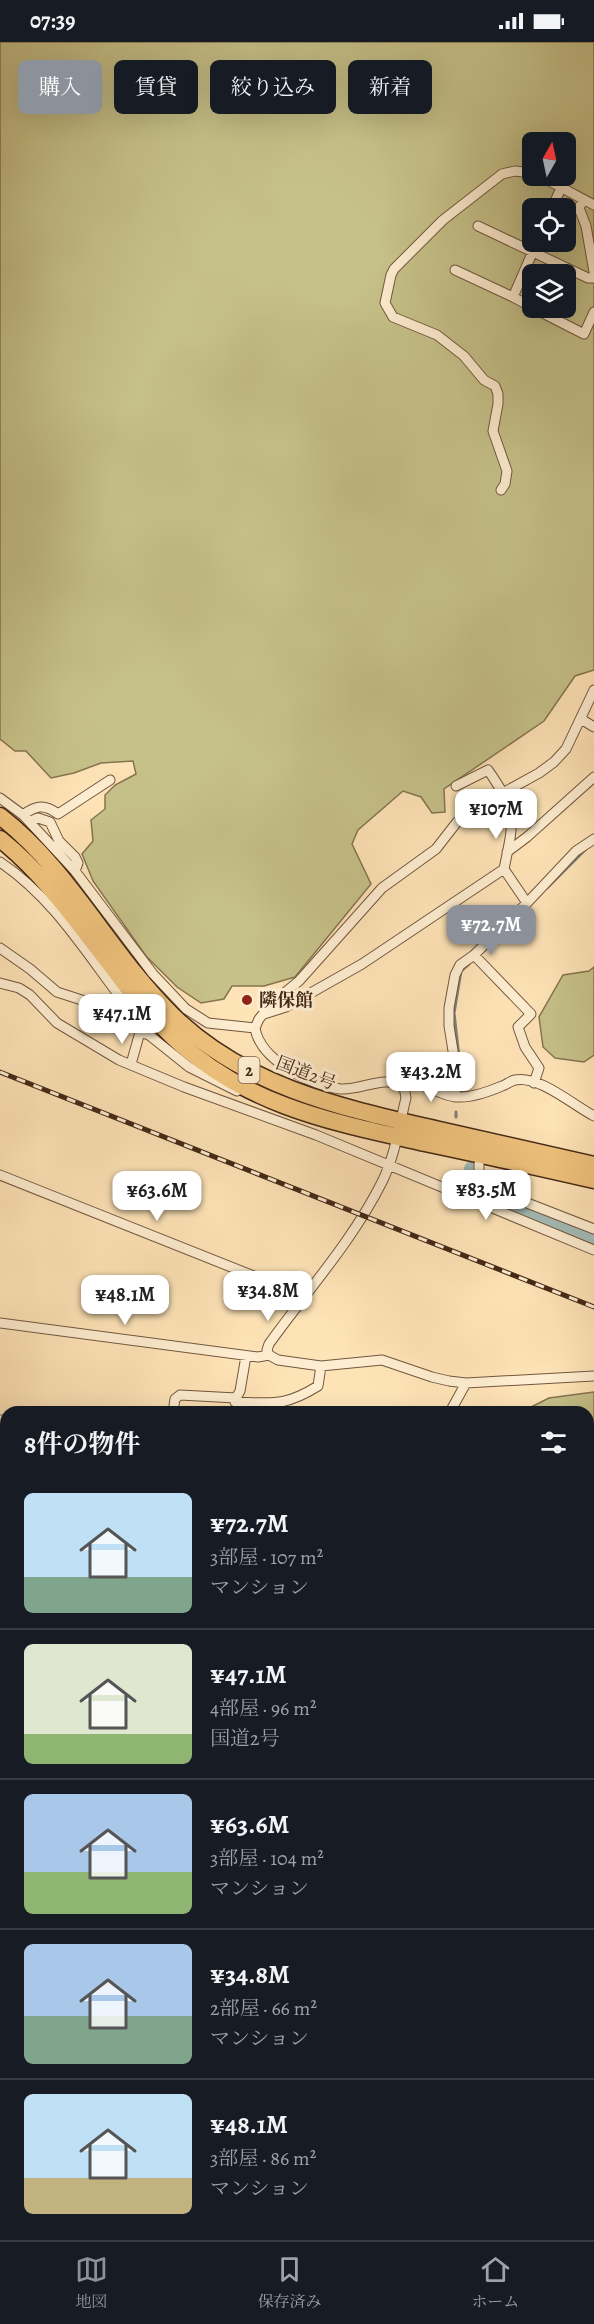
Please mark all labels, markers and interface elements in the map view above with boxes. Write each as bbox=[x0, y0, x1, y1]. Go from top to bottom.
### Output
text: 07:39 bbox=[30, 6, 75, 36]
chip: 購入 bbox=[18, 60, 102, 114]
chip: 賃貸 bbox=[114, 60, 198, 114]
chip: 絞り込み bbox=[210, 60, 336, 114]
chip: 新着 bbox=[348, 60, 432, 114]
north arrow bbox=[522, 132, 576, 186]
map controls bbox=[522, 132, 576, 318]
button: locate bbox=[522, 198, 576, 252]
button: layers bbox=[522, 264, 576, 318]
pin: ¥107M bbox=[454, 789, 538, 840]
text: ¥107M bbox=[469, 795, 523, 822]
pin: ¥72.7M bbox=[442, 905, 540, 956]
text: ¥72.7M bbox=[461, 911, 521, 938]
place label: 隣保館 bbox=[259, 988, 313, 1012]
marker: 隣保館 bbox=[240, 993, 254, 1007]
pin: ¥47.1M bbox=[73, 994, 171, 1045]
text: ¥47.1M bbox=[93, 1000, 151, 1027]
street label: 国道2号 bbox=[272, 1051, 340, 1095]
pin: ¥43.2M bbox=[382, 1052, 480, 1103]
road number: 2 bbox=[238, 1057, 260, 1083]
text: ¥43.2M bbox=[400, 1058, 462, 1085]
pin: ¥83.5M bbox=[437, 1170, 535, 1221]
pin: ¥63.6M bbox=[108, 1171, 206, 1222]
text: ¥83.5M bbox=[456, 1176, 516, 1203]
text: ¥63.6M bbox=[126, 1177, 188, 1204]
pin: ¥34.8M bbox=[219, 1271, 317, 1322]
pin: ¥48.1M bbox=[76, 1275, 174, 1326]
text: ¥34.8M bbox=[237, 1277, 299, 1304]
text: ¥48.1M bbox=[95, 1281, 155, 1308]
icon: filters bbox=[537, 1426, 570, 1459]
text: 8件の物件 bbox=[24, 1427, 140, 1462]
text: ¥72.7M bbox=[210, 1506, 289, 1541]
icon: home bbox=[72, 1517, 144, 1589]
text: 3部屋 · 107 m² bbox=[210, 1544, 323, 1571]
text: マンション bbox=[210, 1574, 309, 1601]
text: ¥47.1M bbox=[210, 1657, 287, 1692]
icon: home bbox=[72, 1668, 144, 1740]
text: 4部屋 · 96 m² bbox=[210, 1695, 316, 1722]
text: 国道2号 bbox=[210, 1725, 280, 1752]
text: ¥63.6M bbox=[210, 1807, 289, 1842]
icon: home bbox=[72, 1818, 144, 1890]
text: 3部屋 · 104 m² bbox=[210, 1845, 324, 1872]
text: マンション bbox=[210, 1875, 309, 1902]
text: ¥34.8M bbox=[210, 1957, 290, 1992]
icon: home bbox=[72, 1968, 144, 2040]
text: 2部屋 · 66 m² bbox=[210, 1995, 317, 2022]
text: マンション bbox=[210, 2025, 309, 2052]
text: ¥48.1M bbox=[210, 2107, 288, 2142]
icon: home bbox=[72, 2118, 144, 2190]
text: 3部屋 · 86 m² bbox=[210, 2145, 316, 2172]
text: マンション bbox=[210, 2175, 309, 2202]
tab: 地図 bbox=[75, 2253, 108, 2313]
tab: 保存済み bbox=[257, 2253, 322, 2313]
tab: ホーム bbox=[471, 2253, 519, 2313]

